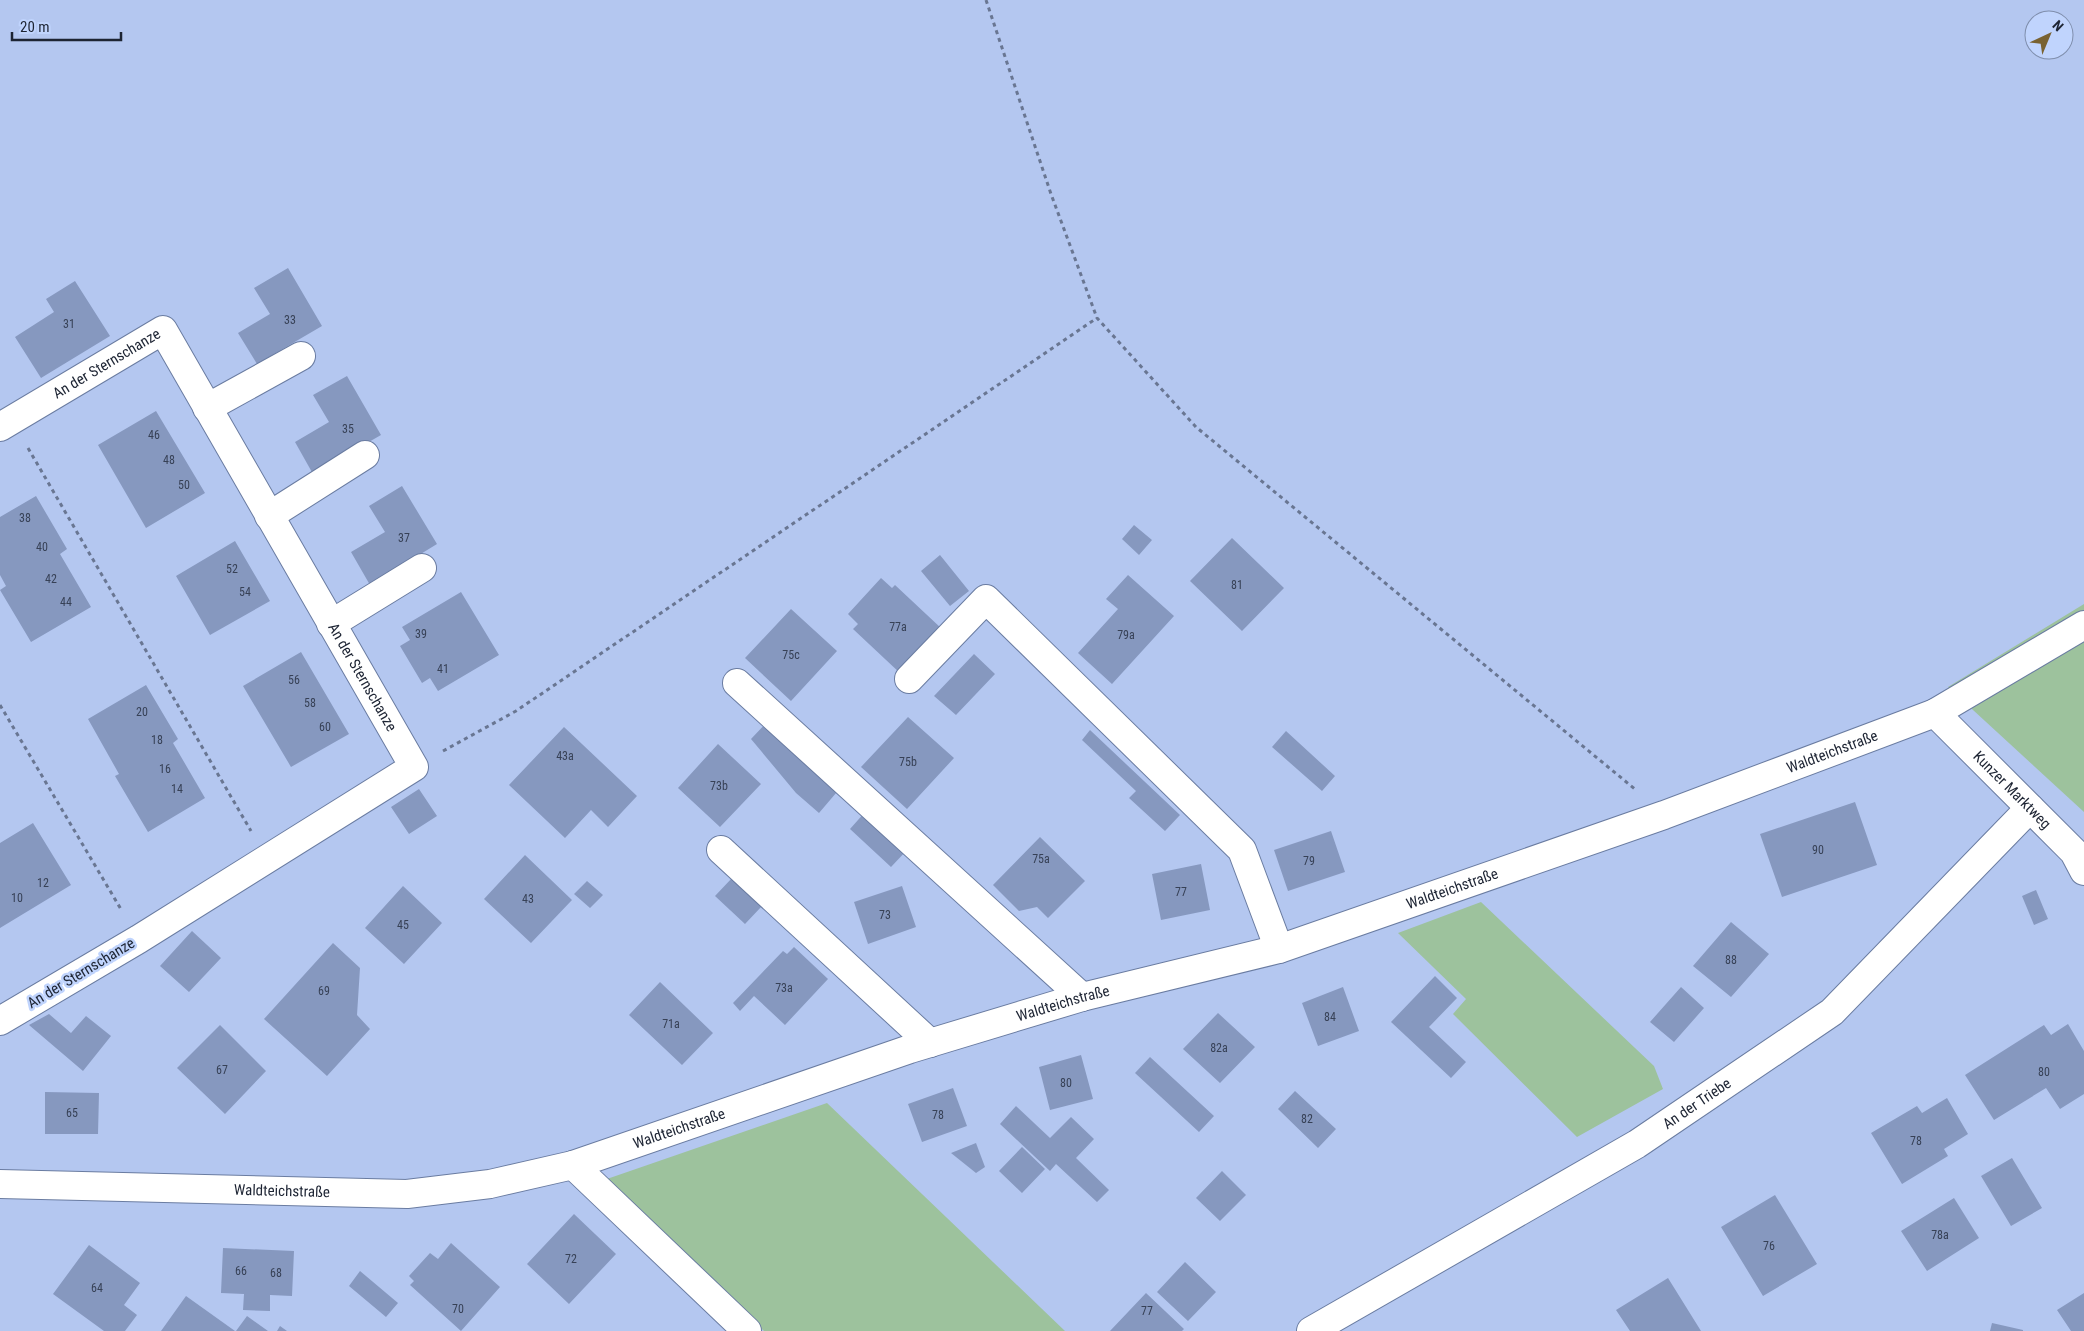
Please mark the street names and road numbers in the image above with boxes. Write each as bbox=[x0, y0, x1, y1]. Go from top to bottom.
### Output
street label: An der Sternschanze bbox=[50, 325, 164, 403]
street label: An der Sternschanze bbox=[324, 620, 401, 735]
street label: Waldteichstraße bbox=[1784, 726, 1880, 777]
street label: Kunzer Marktweg bbox=[1969, 747, 2055, 833]
street label: Waldteichstraße bbox=[1404, 864, 1500, 913]
street label: An der Sternschanze bbox=[24, 934, 138, 1012]
street label: Waldteichstraße bbox=[1014, 982, 1111, 1025]
street label: An der Triebe bbox=[1659, 1074, 1734, 1133]
street label: Waldteichstraße bbox=[631, 1104, 727, 1153]
street label: Waldteichstraße bbox=[234, 1181, 330, 1201]

